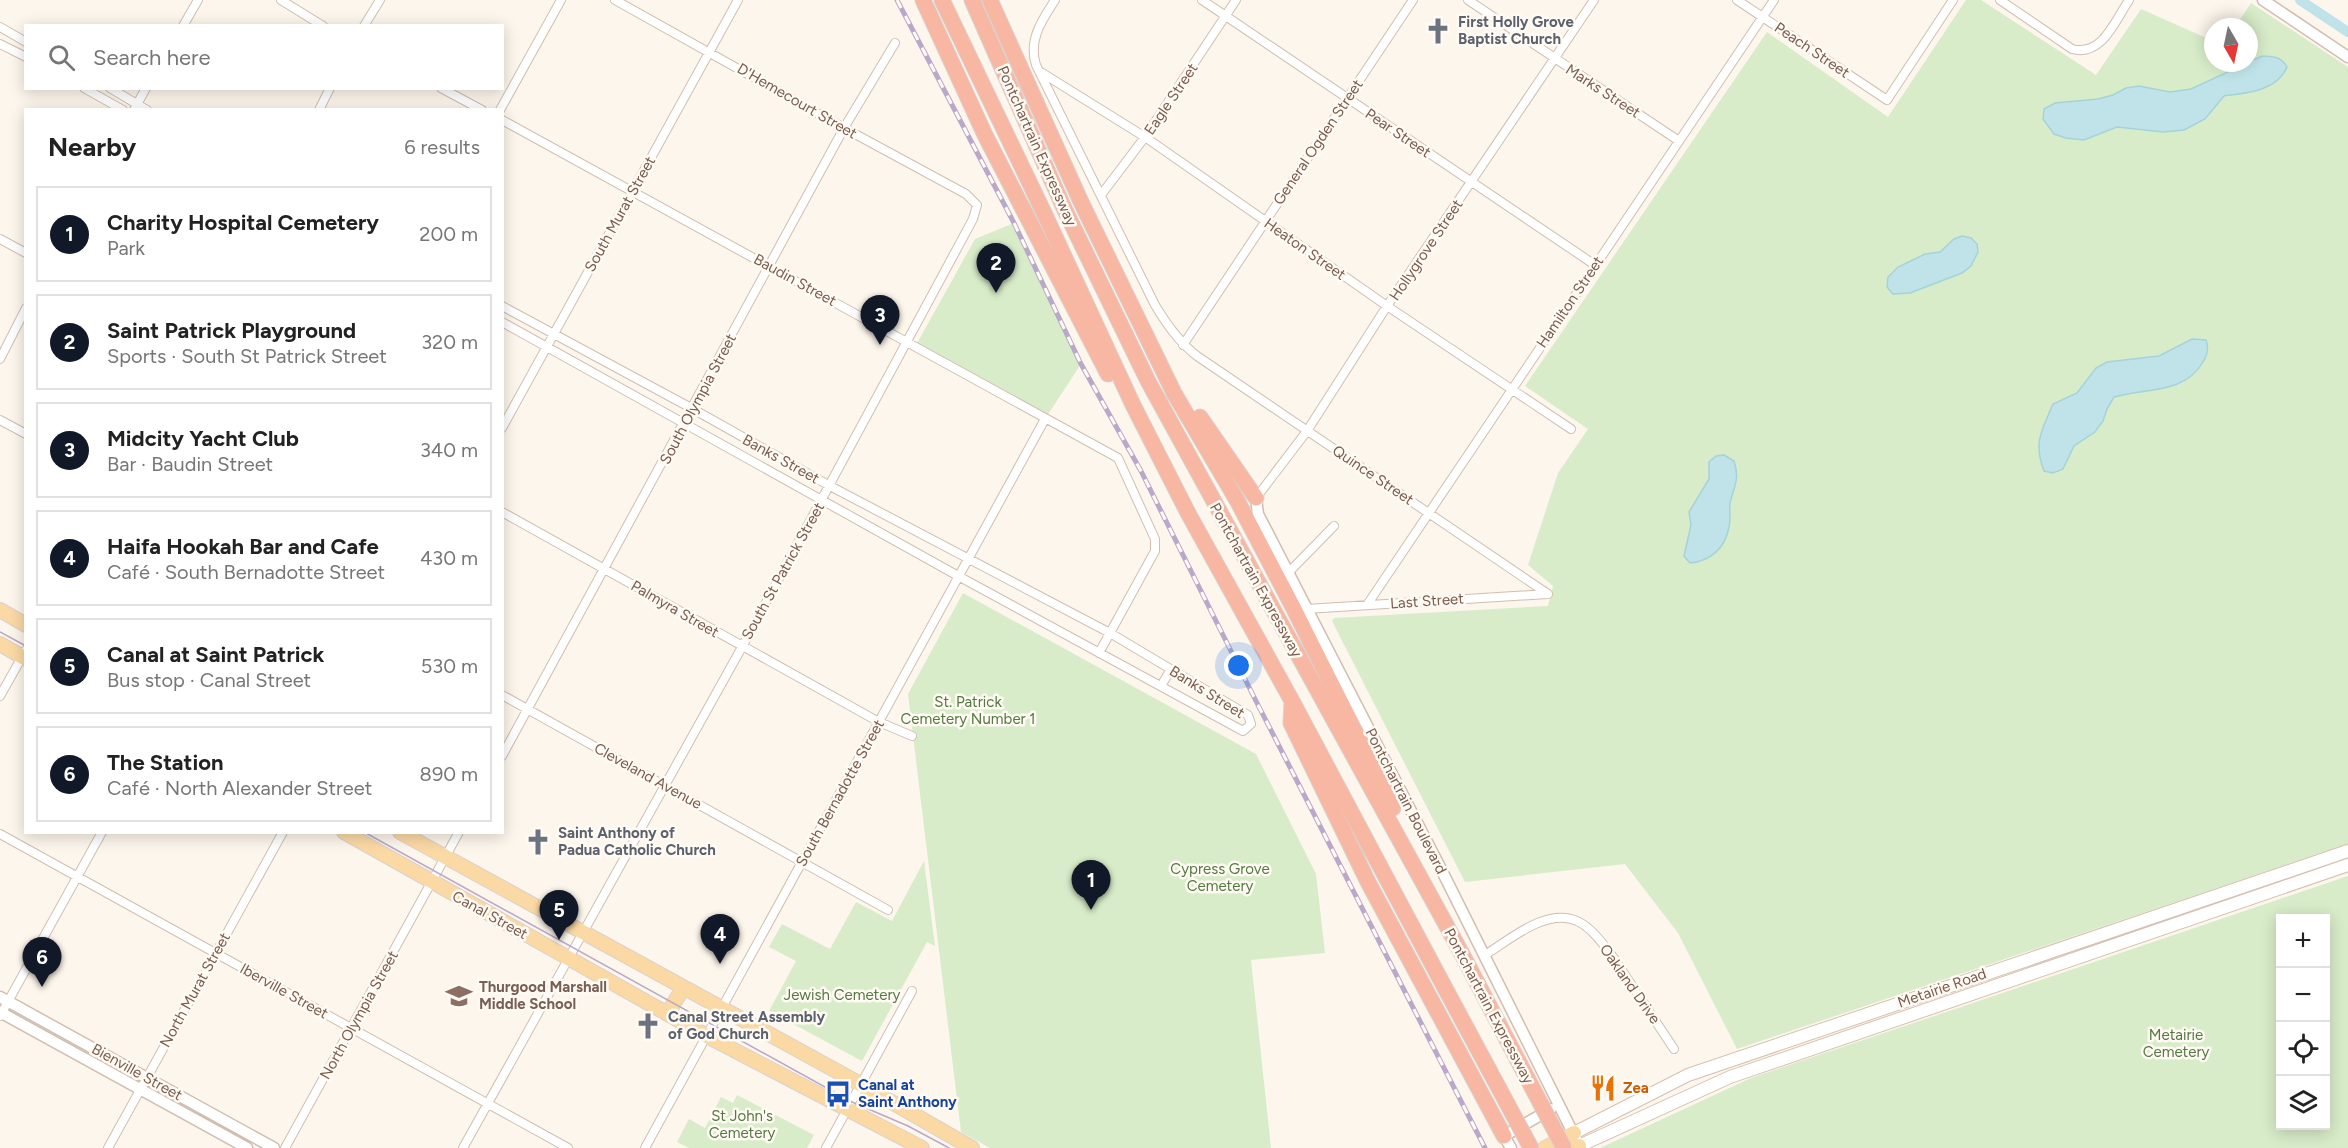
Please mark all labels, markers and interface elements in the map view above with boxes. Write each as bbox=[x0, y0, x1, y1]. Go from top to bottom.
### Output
place label: First Holly Grove Baptist Church bbox=[1458, 13, 1574, 48]
church icon: First Holly Grove Baptist Church bbox=[1423, 16, 1453, 46]
street label: Peach Street bbox=[1771, 18, 1853, 82]
north arrow bbox=[2204, 18, 2258, 72]
search box bbox=[24, 24, 504, 90]
icon: search bbox=[45, 41, 78, 74]
text: Search here bbox=[93, 44, 211, 71]
street label: D'Hemecourt Street bbox=[734, 59, 860, 143]
street label: Eagle Street bbox=[1140, 59, 1202, 138]
street label: Marks Street bbox=[1562, 60, 1644, 122]
street label: Pontchartrain Expressway bbox=[993, 63, 1081, 229]
street label: General Ogden Street bbox=[1269, 76, 1367, 208]
street label: Pear Street bbox=[1362, 105, 1434, 162]
text: Nearby bbox=[48, 131, 136, 163]
text: 6 results bbox=[404, 135, 480, 159]
street label: South Murat Street bbox=[581, 153, 659, 275]
street label: Hollygrove Street bbox=[1385, 196, 1467, 304]
text: Charity Hospital Cemetery bbox=[107, 209, 379, 236]
street label: Heaton Street bbox=[1261, 214, 1350, 284]
text: 1 bbox=[65, 222, 74, 246]
text: 200 m bbox=[419, 222, 478, 246]
text: Park bbox=[107, 236, 145, 260]
pin: 2 bbox=[976, 244, 1016, 293]
street label: Baudin Street bbox=[751, 250, 840, 310]
street label: Hamilton Street bbox=[1533, 252, 1608, 351]
pin: 3 bbox=[860, 296, 900, 345]
text: Saint Patrick Playground bbox=[107, 317, 356, 344]
text: 2 bbox=[64, 330, 75, 354]
text: 320 m bbox=[421, 330, 478, 354]
street label: South Olympia Street bbox=[656, 330, 740, 467]
text: Sports · South St Patrick Street bbox=[107, 344, 387, 368]
text: Midcity Yacht Club bbox=[107, 425, 299, 452]
street label: Banks Street bbox=[739, 430, 823, 488]
text: 3 bbox=[64, 438, 75, 462]
text: 340 m bbox=[420, 438, 478, 462]
street label: Quince Street bbox=[1329, 441, 1417, 509]
text: Bar · Baudin Street bbox=[107, 452, 273, 476]
street label: South St Patrick Street bbox=[738, 499, 828, 643]
street label: Pontchartrain Expressway bbox=[1206, 500, 1306, 660]
text: Haifa Hookah Bar and Cafe bbox=[107, 533, 379, 560]
text: 4 bbox=[63, 546, 76, 570]
text: 430 m bbox=[420, 546, 478, 570]
text: Café · South Bernadotte Street bbox=[107, 560, 385, 584]
street label: Palmyra Street bbox=[628, 577, 722, 642]
street label: Last Street bbox=[1390, 589, 1465, 613]
text: Canal at Saint Patrick bbox=[107, 641, 324, 668]
your location bbox=[1224, 651, 1253, 680]
text: 5 bbox=[64, 654, 75, 678]
text: 530 m bbox=[421, 654, 478, 678]
street label: Banks Street bbox=[1166, 662, 1248, 722]
text: Bus stop · Canal Street bbox=[107, 668, 311, 692]
park label: St. Patrick Cemetery Number 1 bbox=[900, 693, 1036, 728]
street label: South Bernadotte Street bbox=[792, 716, 888, 870]
street label: Pontchartrain Boulevard bbox=[1361, 725, 1451, 877]
street label: Cleveland Avenue bbox=[591, 739, 705, 813]
text: The Station bbox=[107, 749, 223, 776]
text: 6 bbox=[64, 762, 75, 786]
text: 890 m bbox=[420, 762, 478, 786]
text: Café · North Alexander Street bbox=[107, 776, 372, 800]
place label: Saint Anthony of Padua Catholic Church bbox=[558, 824, 716, 859]
church icon: Saint Anthony of Padua Catholic Church bbox=[523, 827, 553, 857]
pin: 1 bbox=[1072, 860, 1110, 910]
park label: Cypress Grove Cemetery bbox=[1170, 860, 1270, 895]
street label: Canal Street bbox=[449, 887, 531, 943]
pin: 5 bbox=[540, 890, 578, 940]
pin: 4 bbox=[700, 914, 740, 964]
map controls bbox=[2276, 914, 2330, 1130]
button: + bbox=[2276, 914, 2330, 968]
street label: Pontchartrain Expressway bbox=[1440, 925, 1538, 1087]
street label: North Murat Street bbox=[156, 929, 234, 1050]
pin: 6 bbox=[22, 938, 62, 987]
street label: Oakland Drive bbox=[1596, 941, 1664, 1027]
street label: North Olympia Street bbox=[316, 947, 402, 1083]
street label: Iberville Street bbox=[237, 959, 331, 1023]
street label: Metairie Road bbox=[1895, 964, 1989, 1012]
button: − bbox=[2276, 968, 2330, 1022]
place label: Thurgood Marshall Middle School bbox=[479, 978, 607, 1013]
school or university icon: Thurgood Marshall Middle School bbox=[444, 981, 474, 1011]
park label: Jewish Cemetery bbox=[784, 986, 900, 1004]
place label: Canal Street Assembly of God Church bbox=[668, 1008, 825, 1043]
church icon: Canal Street Assembly of God Church bbox=[633, 1011, 663, 1041]
button: locate bbox=[2276, 1022, 2330, 1076]
park label: Metairie Cemetery bbox=[2143, 1026, 2209, 1061]
street label: Bienville Street bbox=[89, 1040, 186, 1104]
restaurant icon: Zea bbox=[1588, 1073, 1618, 1103]
place label: Canal at Saint Anthony bbox=[858, 1076, 957, 1111]
button: layers bbox=[2276, 1076, 2330, 1130]
bus stop icon: Canal at Saint Anthony bbox=[823, 1079, 853, 1109]
place label: Zea bbox=[1623, 1079, 1649, 1097]
park label: St John's Cemetery bbox=[709, 1107, 775, 1142]

